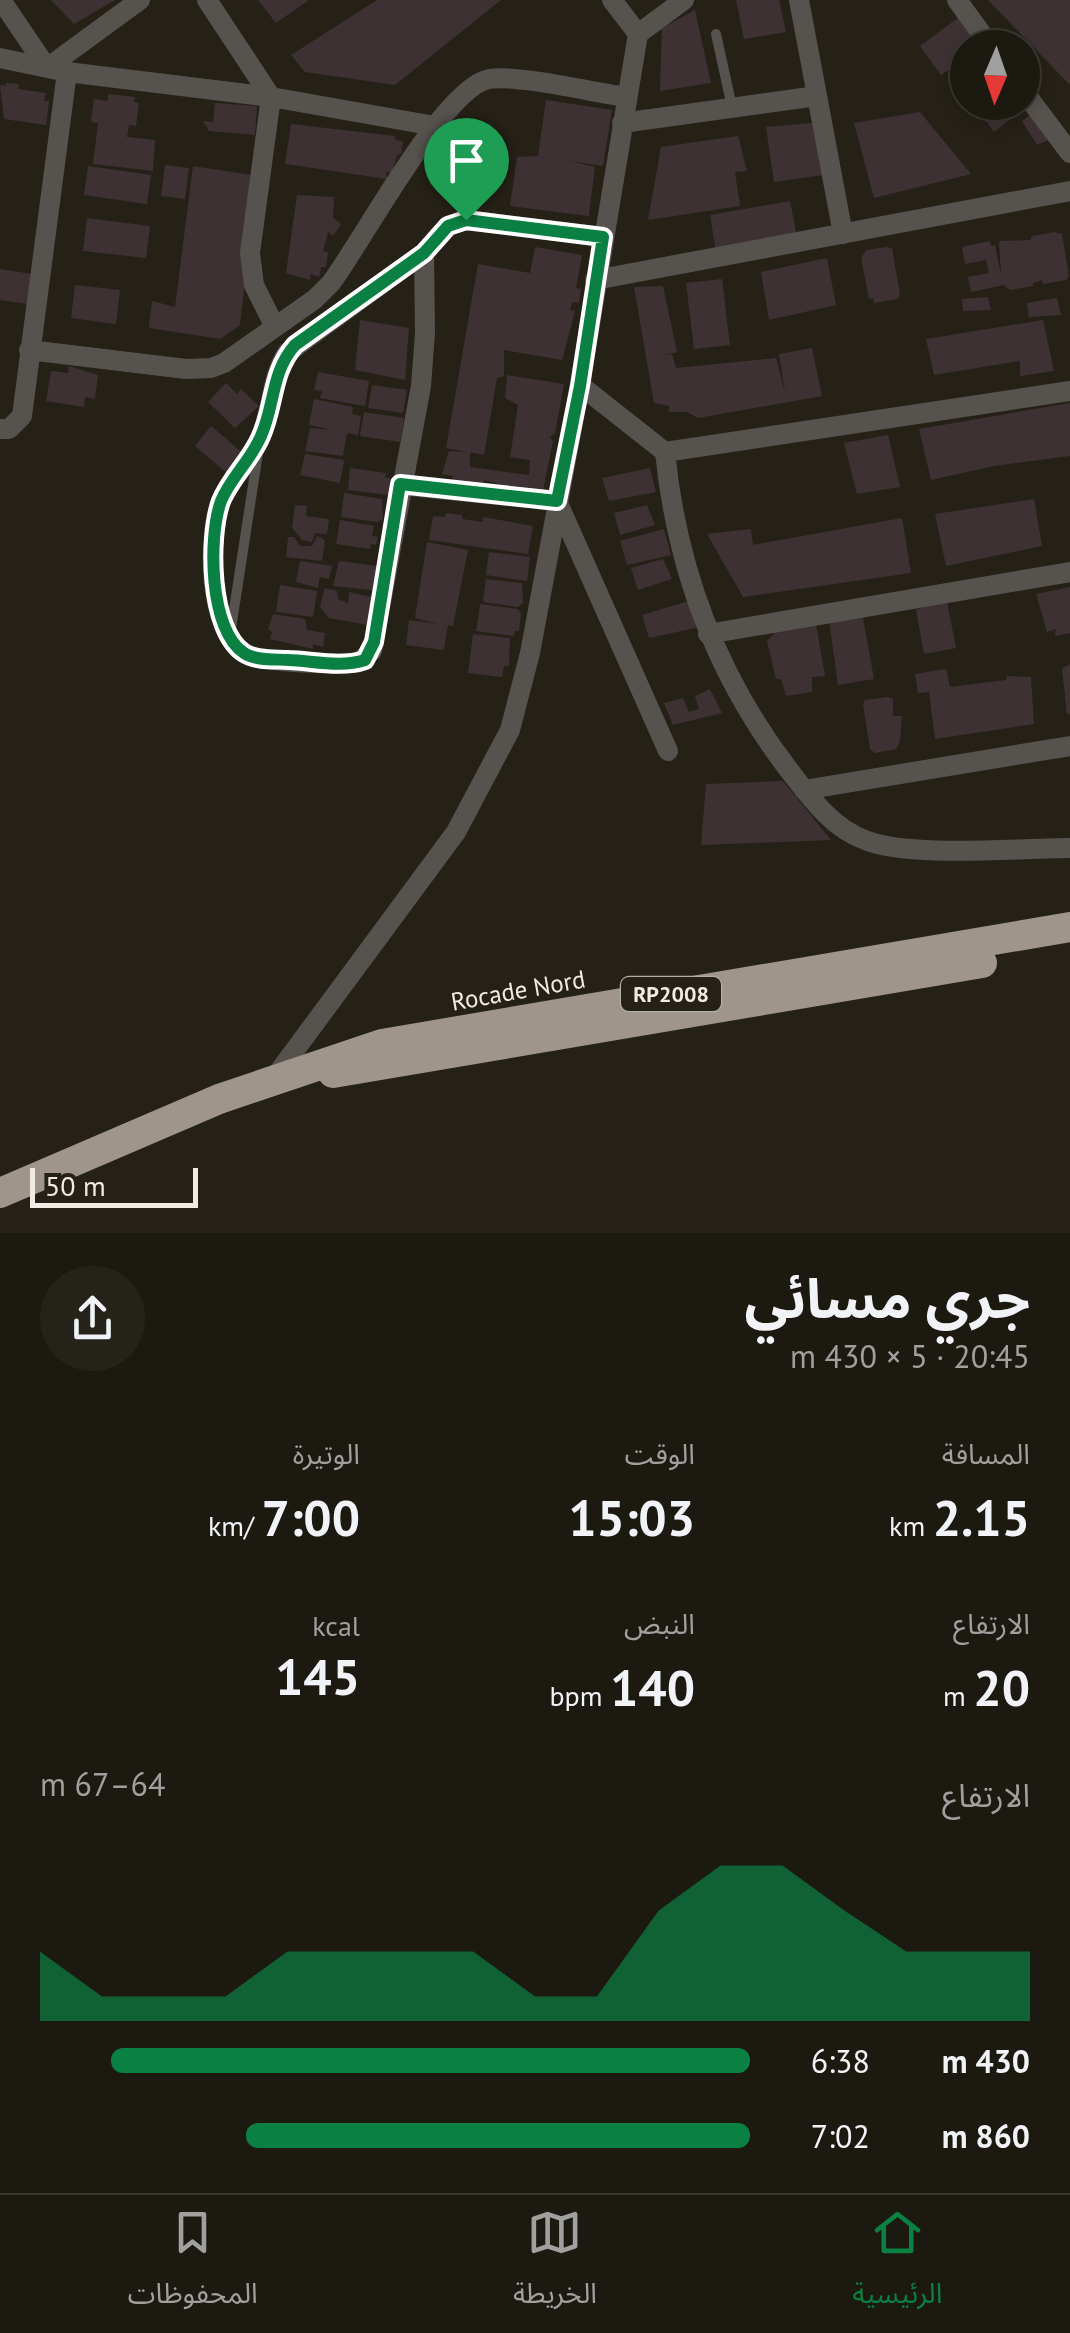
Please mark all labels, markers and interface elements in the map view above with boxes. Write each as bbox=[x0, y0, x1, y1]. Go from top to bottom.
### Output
north arrow bbox=[950, 30, 1040, 120]
map controls bbox=[950, 30, 1040, 120]
pin bbox=[424, 118, 509, 221]
icon: arrive bbox=[439, 133, 494, 188]
street label: Rocade Nord bbox=[448, 962, 588, 1018]
road number: RP2008 bbox=[621, 977, 721, 1011]
scale bar bbox=[30, 1163, 198, 1208]
text: 50 m bbox=[45, 1167, 106, 1204]
text: جري مسائي bbox=[745, 1262, 1030, 1333]
button: share bbox=[40, 1266, 145, 1371]
text: 20:45 · 5 × 430 m bbox=[790, 1335, 1030, 1377]
text: الوتيرة bbox=[293, 1435, 360, 1472]
text: الوقت bbox=[625, 1435, 695, 1472]
text: المسافة bbox=[942, 1435, 1030, 1472]
text: 7:00 bbox=[262, 1485, 360, 1550]
text: 15:03 bbox=[568, 1485, 695, 1550]
text: 2.15 bbox=[933, 1485, 1030, 1550]
text: /km bbox=[208, 1507, 262, 1544]
text: km bbox=[889, 1507, 933, 1544]
text: النبض bbox=[624, 1605, 695, 1642]
text: الارتفاع bbox=[953, 1605, 1030, 1642]
text: kcal bbox=[312, 1607, 360, 1644]
text: 145 bbox=[275, 1644, 360, 1709]
text: 140 bbox=[610, 1655, 695, 1720]
text: 20 bbox=[973, 1655, 1030, 1720]
text: bpm bbox=[549, 1677, 610, 1714]
text: m bbox=[943, 1677, 973, 1714]
text: 64–67 m bbox=[40, 1763, 165, 1805]
text: الارتفاع bbox=[942, 1774, 1030, 1816]
text: 6:38 bbox=[811, 2040, 870, 2082]
text: 430 m bbox=[942, 2040, 1030, 2082]
text: 7:02 bbox=[811, 2115, 870, 2157]
text: 860 m bbox=[942, 2115, 1030, 2157]
tab: المحفوظات bbox=[128, 2205, 258, 2324]
tab: الخريطة bbox=[513, 2205, 597, 2324]
tab: الرئيسية bbox=[852, 2205, 942, 2324]

